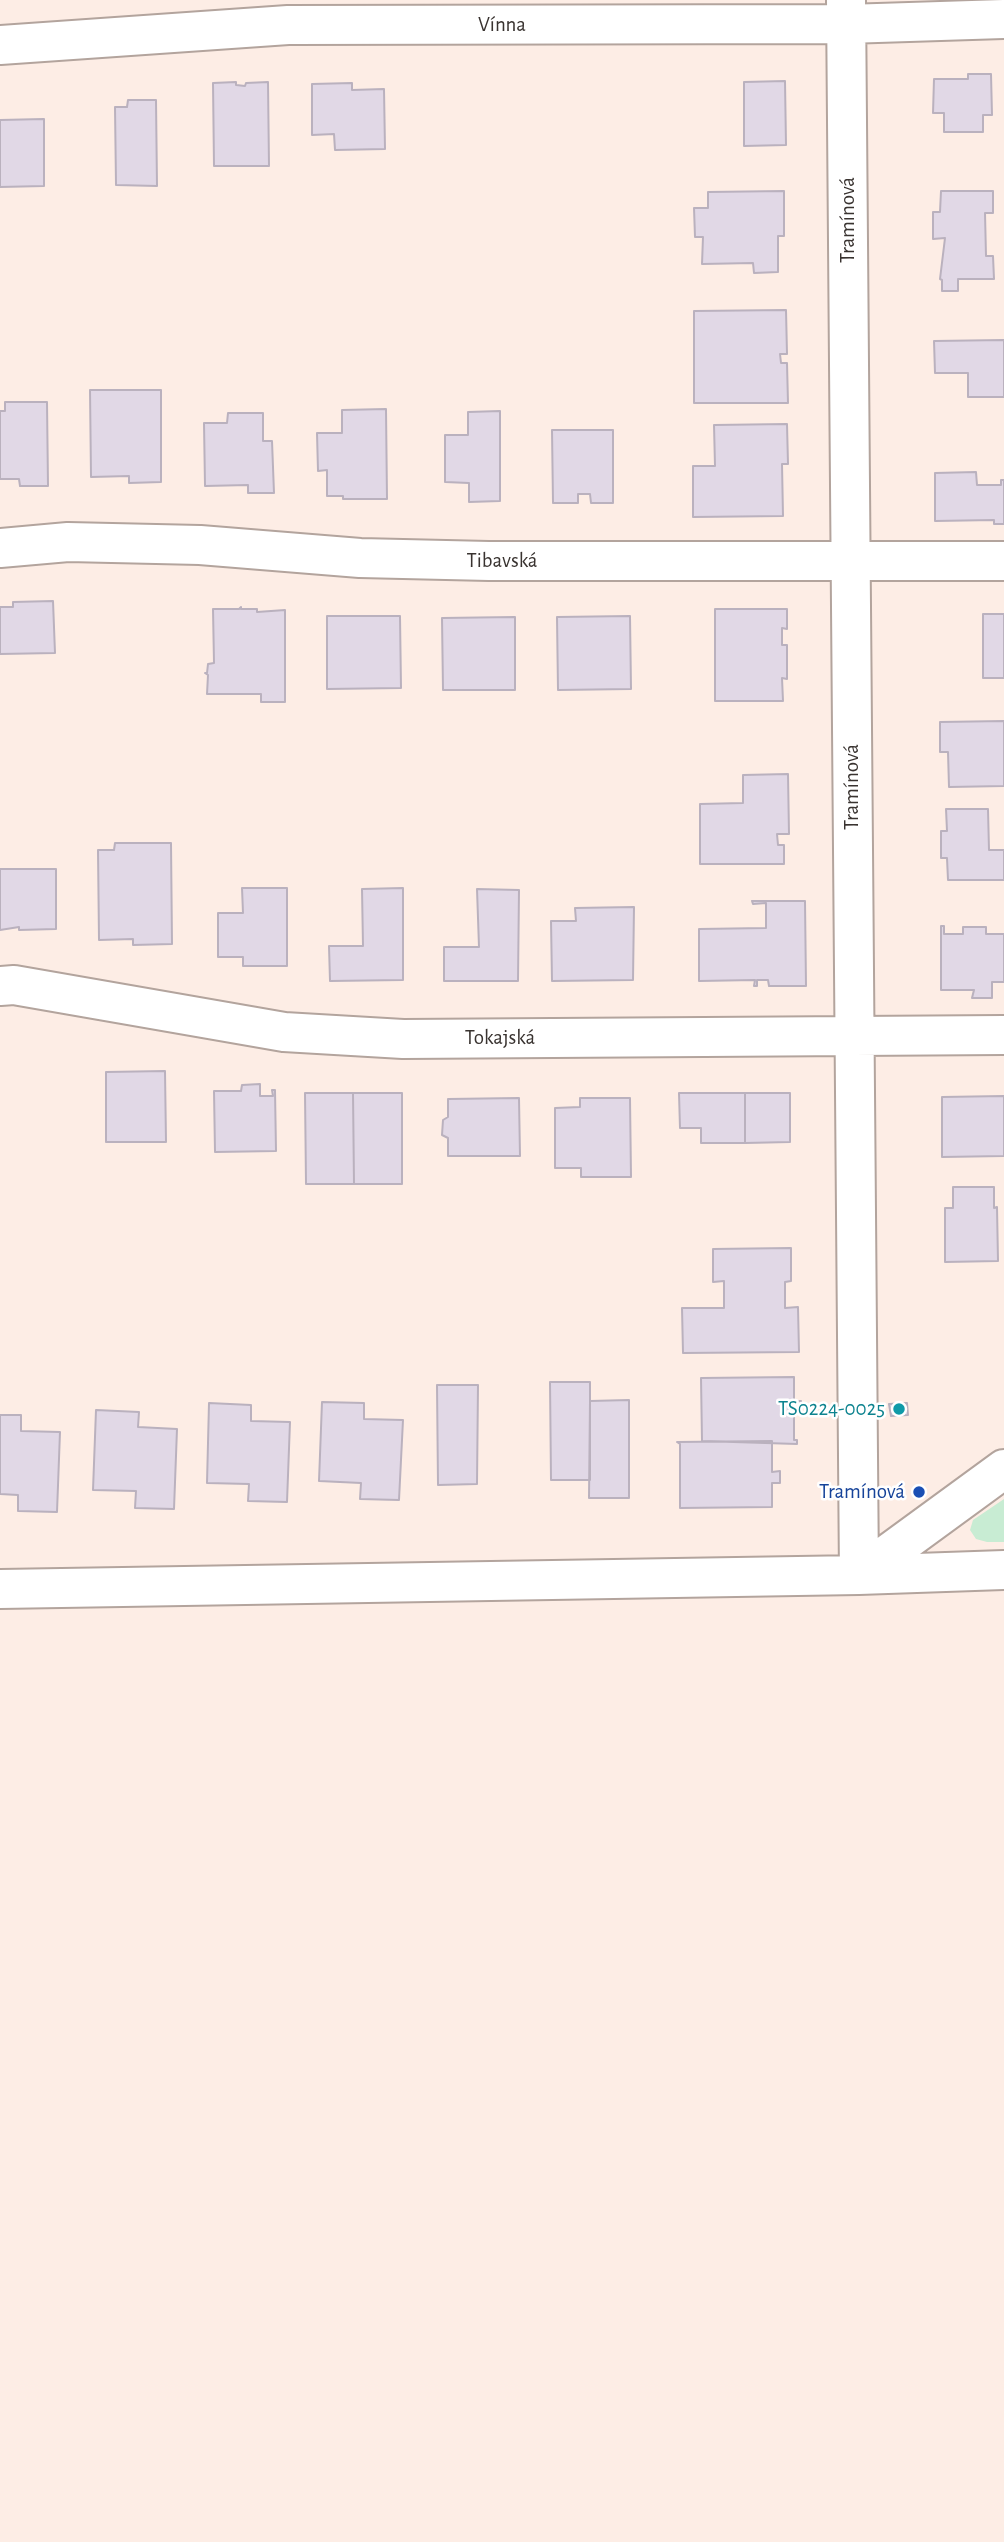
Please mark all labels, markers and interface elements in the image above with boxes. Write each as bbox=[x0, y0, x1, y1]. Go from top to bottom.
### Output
street label: Vínna bbox=[478, 12, 526, 38]
street label: Tramínová bbox=[835, 177, 861, 263]
street label: Tibavská bbox=[466, 548, 538, 574]
street label: Tramínová bbox=[839, 744, 865, 830]
street label: Tokajská bbox=[465, 1025, 535, 1051]
place label: TS0224-0025 bbox=[778, 1396, 885, 1422]
marker: TS0224-0025 bbox=[891, 1401, 907, 1417]
place label: Tramínová bbox=[819, 1479, 905, 1505]
marker: Tramínová bbox=[911, 1484, 927, 1500]

